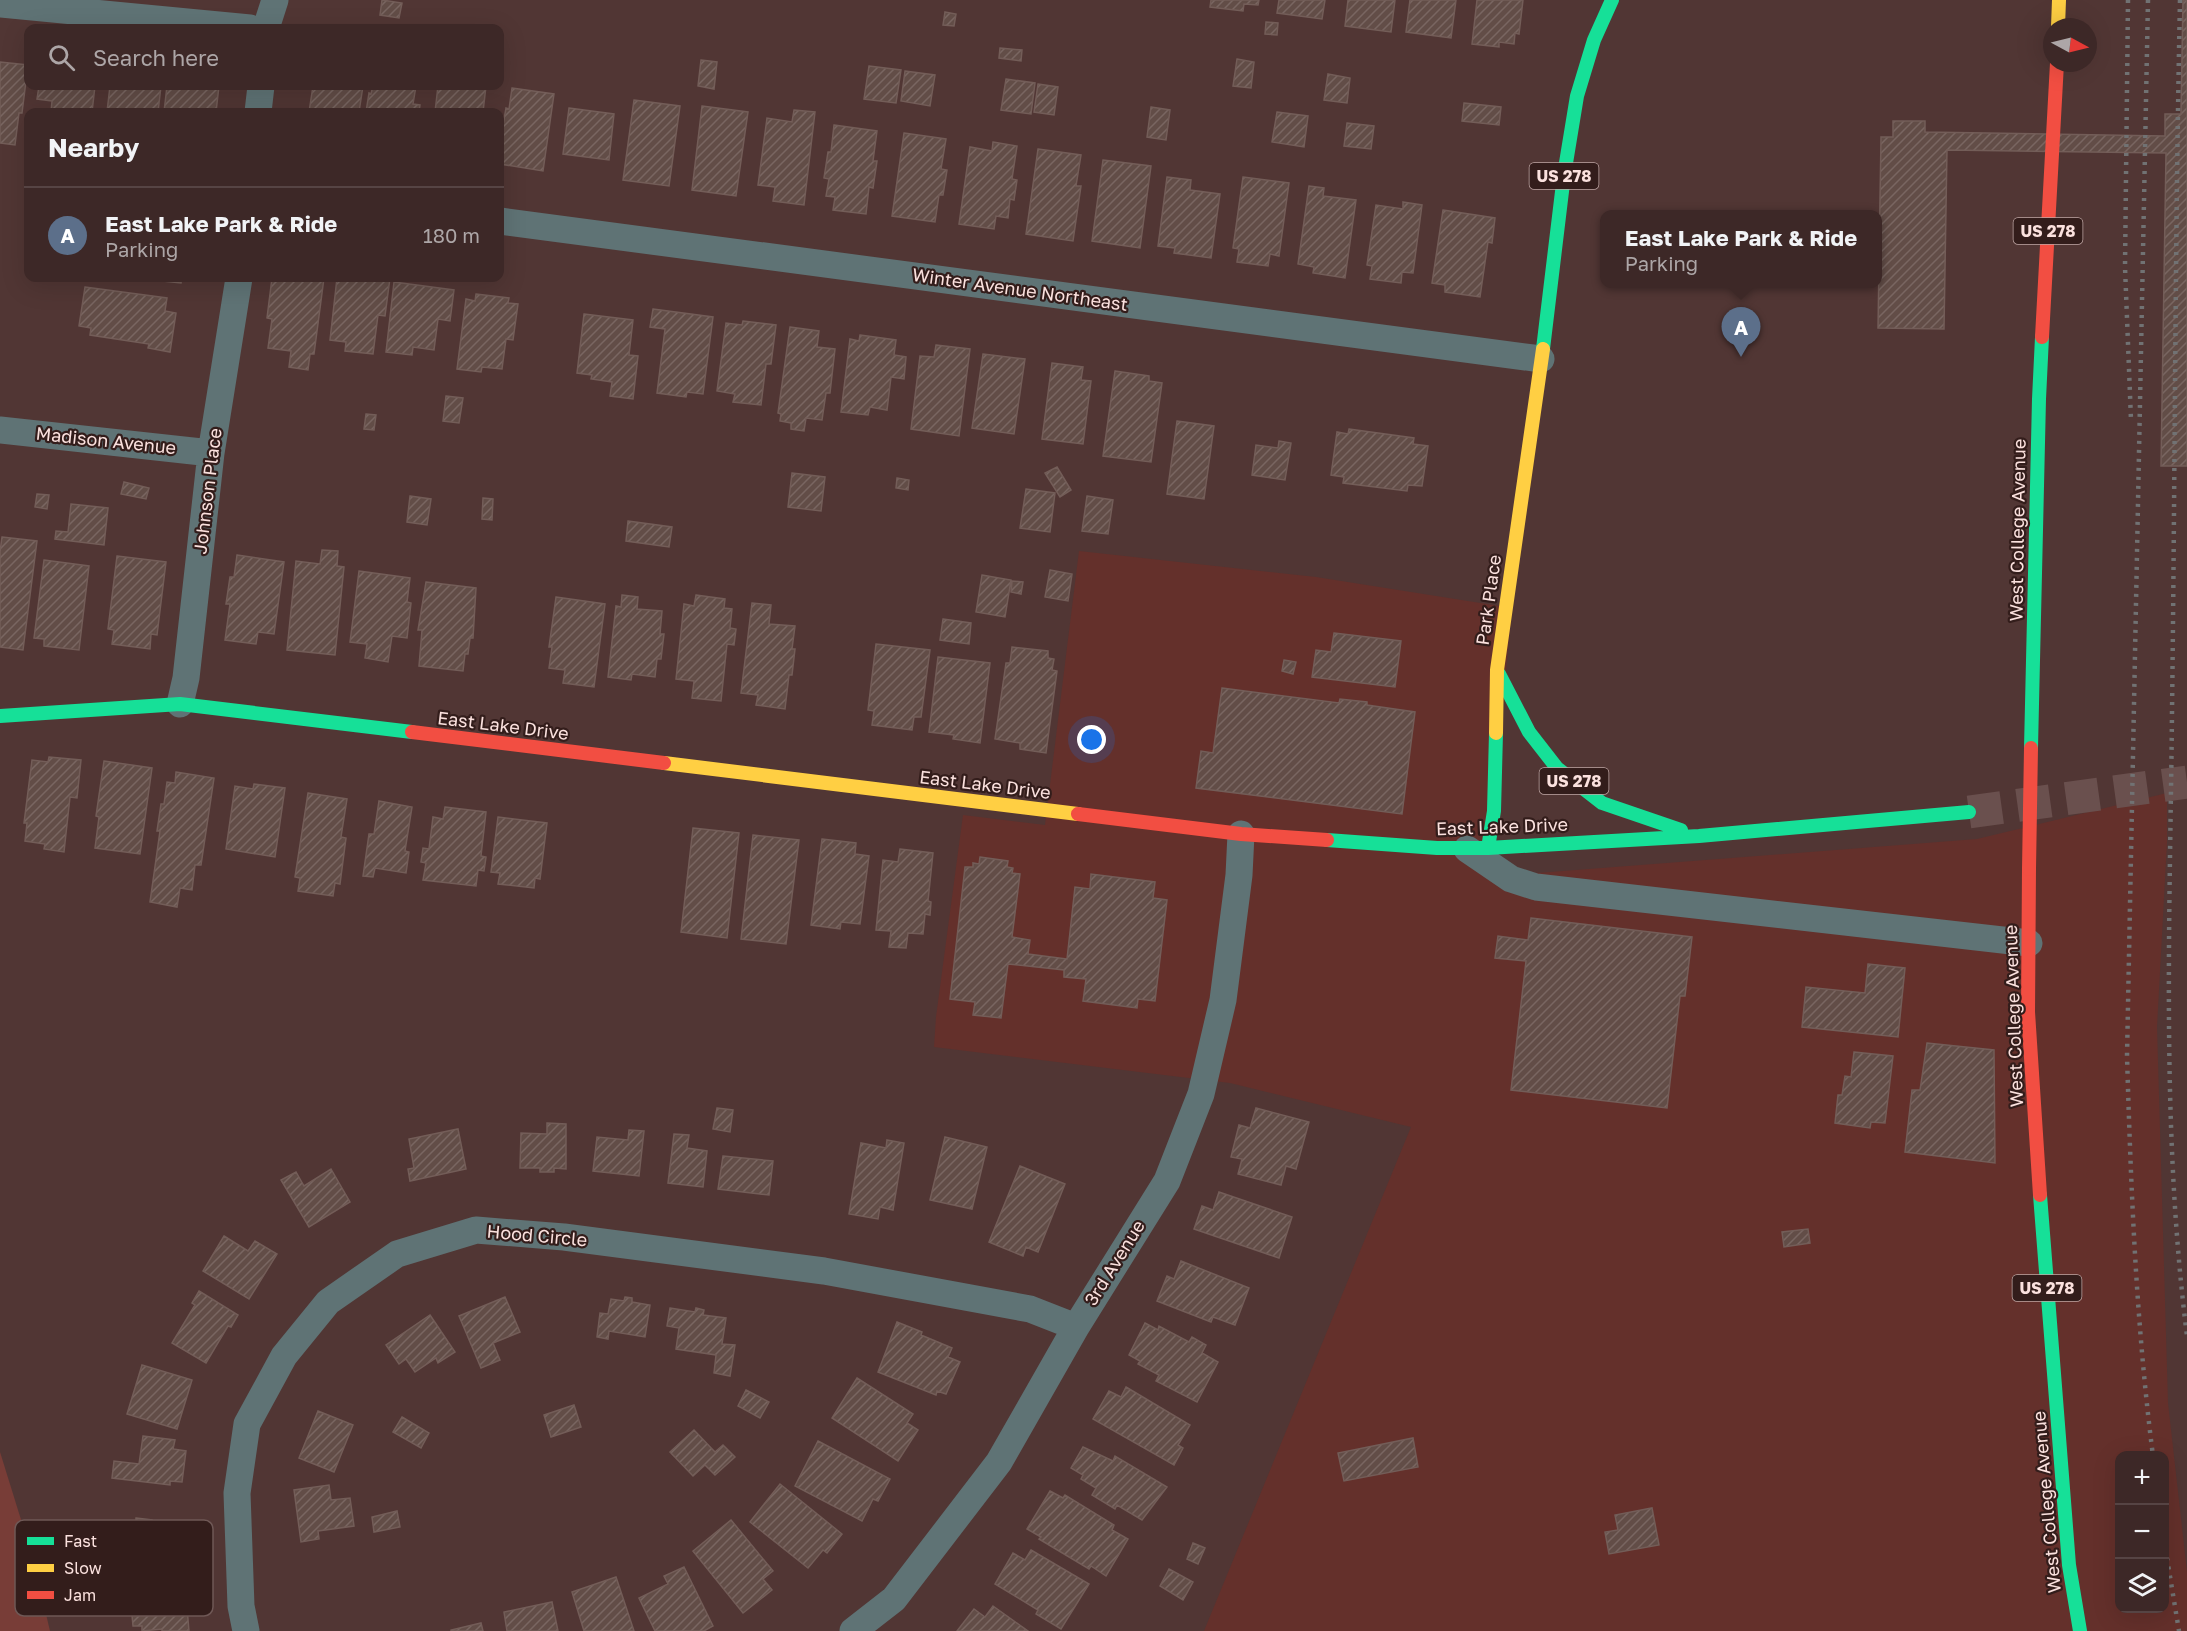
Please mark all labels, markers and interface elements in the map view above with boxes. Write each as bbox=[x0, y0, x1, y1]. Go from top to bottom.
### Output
north arrow bbox=[2043, 18, 2097, 72]
search box bbox=[24, 24, 504, 90]
icon: search bbox=[45, 41, 78, 74]
text: Search here bbox=[93, 44, 219, 71]
text: Nearby bbox=[48, 132, 139, 163]
road number: US 278 bbox=[1530, 163, 1598, 189]
text: East Lake Park & Ride bbox=[105, 210, 337, 237]
popup bbox=[1600, 210, 1882, 288]
road number: US 278 bbox=[2014, 218, 2082, 244]
text: A bbox=[60, 223, 75, 247]
text: 180 m bbox=[423, 223, 480, 247]
text: East Lake Park & Ride bbox=[1625, 224, 1857, 251]
text: Parking bbox=[105, 237, 178, 261]
text: Parking bbox=[1625, 251, 1698, 275]
street label: Winter Avenue Northeast bbox=[911, 263, 1129, 315]
pin: A bbox=[1722, 308, 1760, 357]
street label: Madison Avenue bbox=[35, 422, 177, 458]
street label: Johnson Place bbox=[188, 427, 226, 555]
street label: West College Avenue bbox=[2004, 438, 2030, 621]
street label: Park Place bbox=[1471, 553, 1505, 647]
street label: East Lake Drive bbox=[436, 706, 570, 744]
your location bbox=[1077, 725, 1106, 754]
street label: East Lake Drive bbox=[918, 765, 1052, 803]
road number: US 278 bbox=[1540, 768, 1608, 794]
street label: East Lake Drive bbox=[1436, 813, 1568, 839]
street label: West College Avenue bbox=[1999, 924, 2027, 1108]
street label: 3rd Avenue bbox=[1079, 1216, 1149, 1309]
street label: Hood Circle bbox=[486, 1220, 588, 1250]
road number: US 278 bbox=[2012, 1275, 2082, 1301]
street label: West College Avenue bbox=[2027, 1410, 2065, 1594]
map controls bbox=[2115, 1451, 2169, 1613]
button: + bbox=[2115, 1451, 2169, 1505]
button: − bbox=[2115, 1505, 2169, 1559]
legend bbox=[15, 1520, 213, 1616]
text: Fast bbox=[64, 1531, 97, 1551]
text: Slow bbox=[64, 1558, 102, 1578]
button: layers bbox=[2115, 1559, 2169, 1613]
text: Jam bbox=[64, 1585, 96, 1605]

